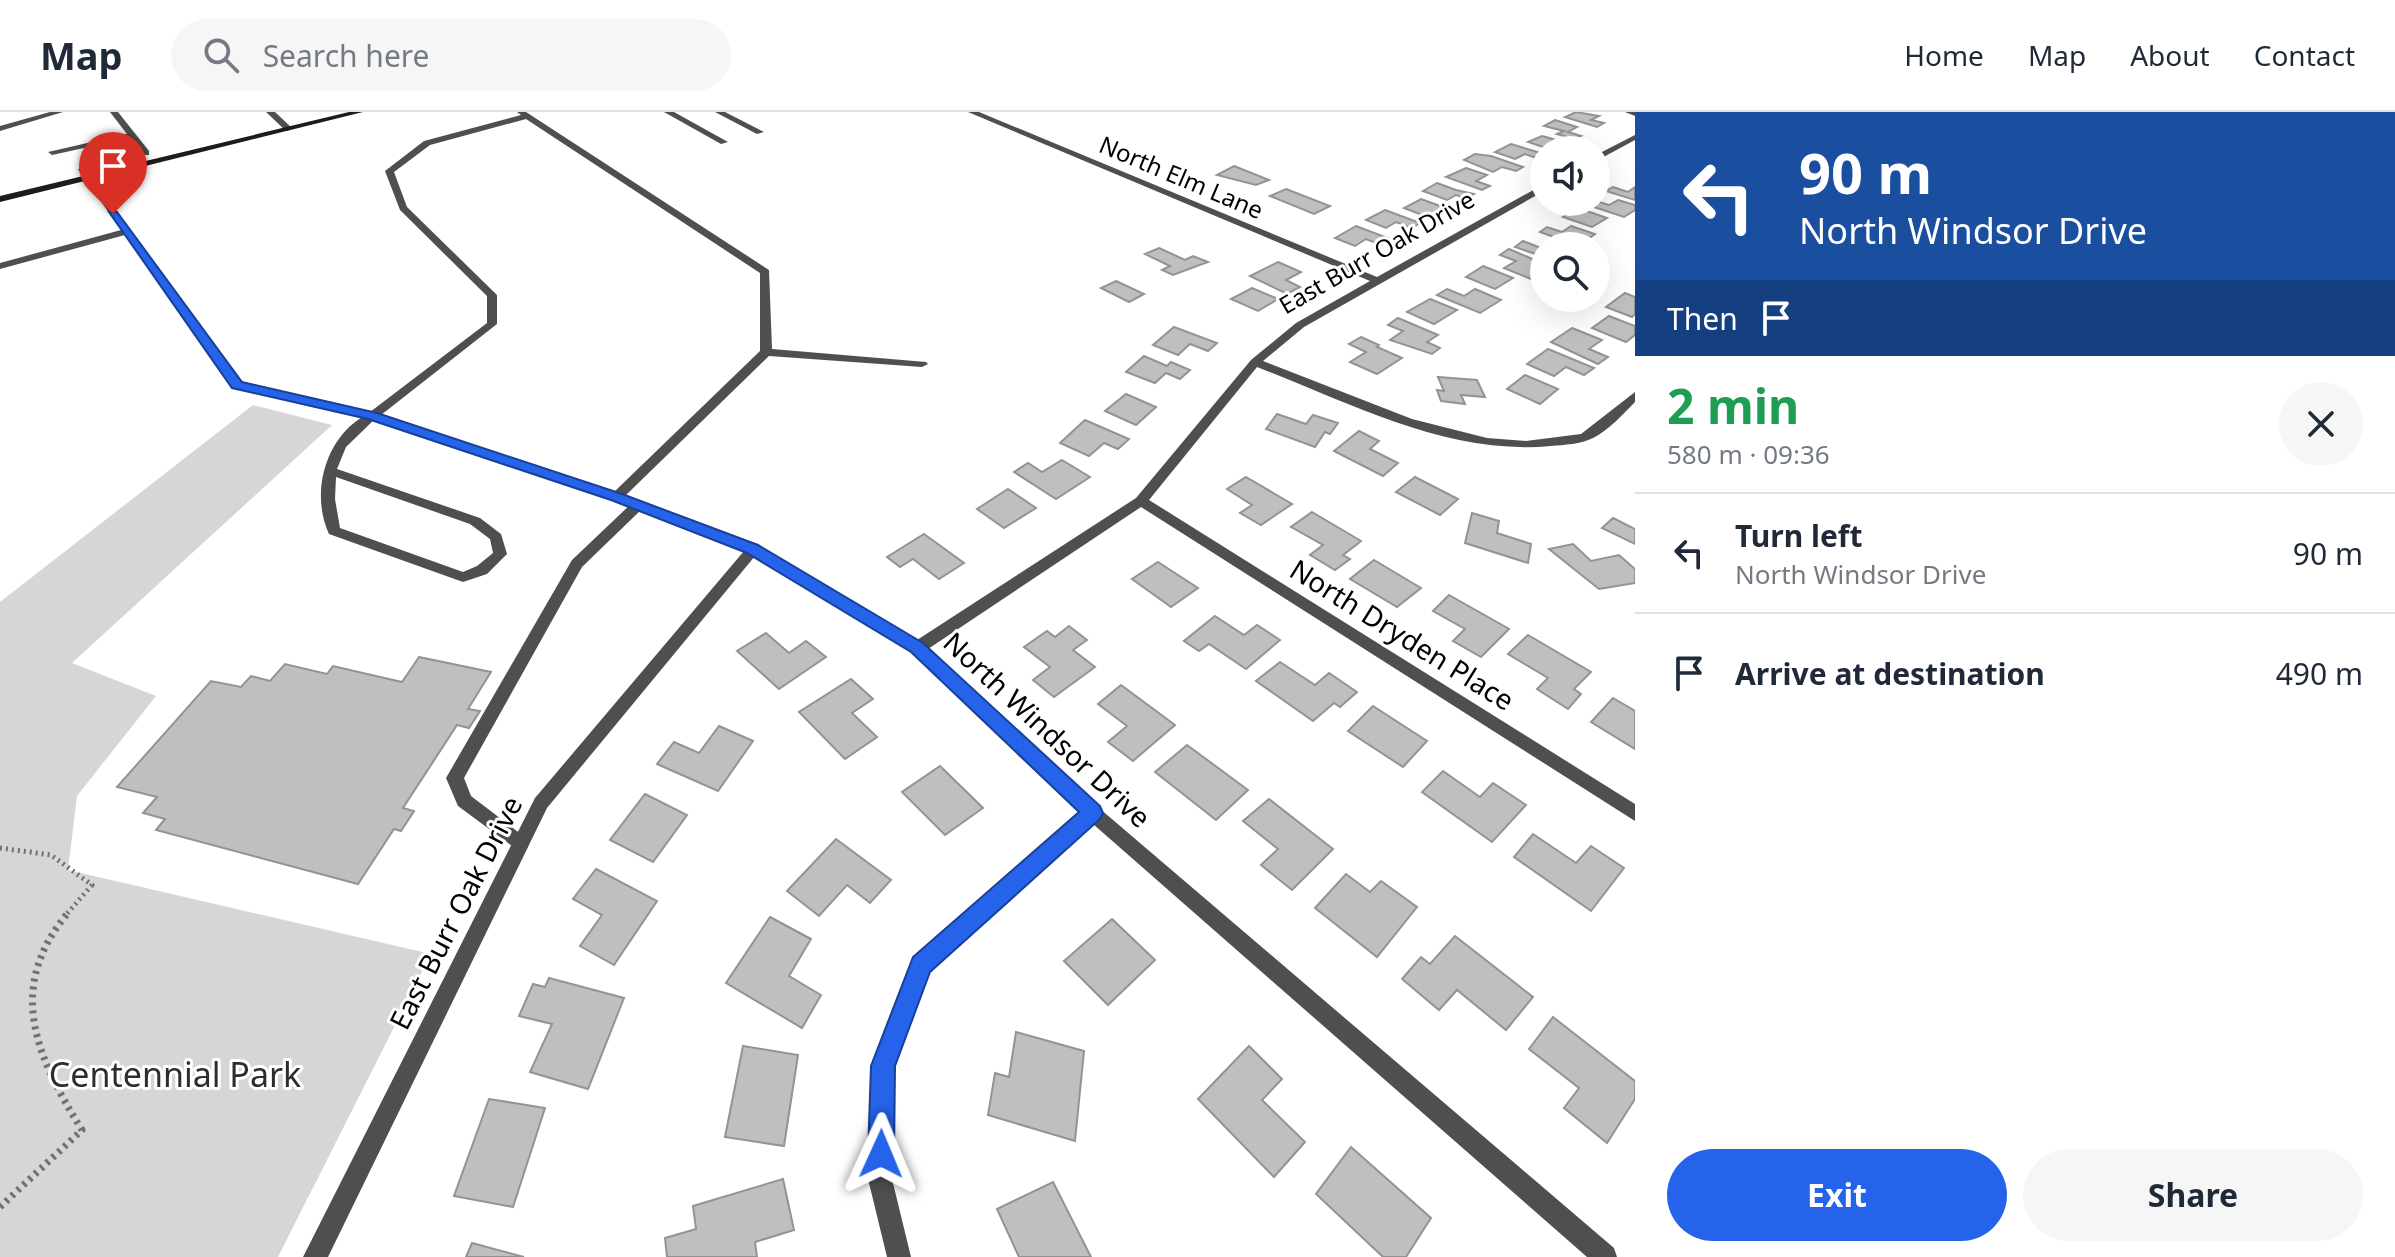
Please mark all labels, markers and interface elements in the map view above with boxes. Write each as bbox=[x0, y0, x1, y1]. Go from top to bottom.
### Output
search box bbox=[171, 19, 731, 91]
text: Map bbox=[40, 29, 123, 81]
icon: search bbox=[199, 33, 243, 77]
text: Search here bbox=[263, 35, 430, 76]
text: Home bbox=[1904, 36, 1984, 74]
text: Map bbox=[2028, 36, 2086, 74]
text: About bbox=[2130, 36, 2210, 74]
text: Contact bbox=[2254, 36, 2355, 74]
street label: North Elm Lane bbox=[1095, 127, 1269, 226]
pin bbox=[79, 132, 147, 214]
text: 90 m bbox=[1799, 134, 1932, 210]
map controls bbox=[1530, 136, 1610, 312]
button: sound bbox=[1530, 136, 1610, 216]
icon: arrive bbox=[91, 144, 135, 188]
icon: left bbox=[1667, 144, 1771, 248]
street label: East Burr Oak Drive bbox=[1273, 182, 1480, 321]
text: North Windsor Drive bbox=[1799, 206, 2147, 255]
button: search bbox=[1530, 232, 1610, 312]
icon: arrive bbox=[1754, 296, 1798, 340]
text: Then bbox=[1667, 298, 1738, 339]
text: 2 min bbox=[1667, 373, 1799, 438]
button: close bbox=[2279, 382, 2363, 466]
text: 580 m · 09:36 bbox=[1667, 436, 1830, 472]
text: Turn left bbox=[1735, 515, 1863, 556]
icon: left bbox=[1667, 531, 1711, 575]
text: 90 m bbox=[2293, 533, 2363, 574]
street label: North Dryden Place bbox=[1283, 550, 1522, 718]
text: North Windsor Drive bbox=[1735, 556, 1986, 592]
street label: North Windsor Drive bbox=[936, 623, 1160, 835]
icon: arrive bbox=[1667, 651, 1711, 695]
text: Arrive at destination bbox=[1735, 653, 2045, 694]
text: 490 m bbox=[2276, 653, 2363, 694]
street label: East Burr Oak Drive bbox=[380, 789, 530, 1036]
park label: Centennial Park bbox=[49, 1051, 301, 1097]
position arrow bbox=[839, 1112, 923, 1196]
button: Exit bbox=[1667, 1149, 2007, 1241]
button: Share bbox=[2023, 1149, 2363, 1241]

